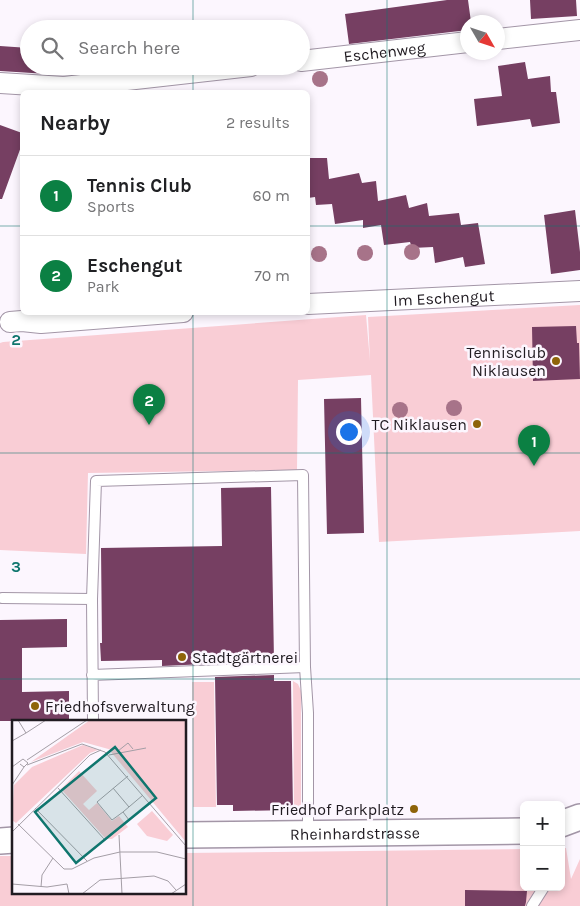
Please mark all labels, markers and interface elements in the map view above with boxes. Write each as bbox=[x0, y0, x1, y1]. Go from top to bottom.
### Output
north arrow bbox=[460, 15, 505, 60]
search box bbox=[20, 20, 310, 75]
icon: search bbox=[38, 34, 66, 62]
text: Search here bbox=[78, 37, 180, 59]
street label: Eschenweg bbox=[343, 38, 426, 66]
text: Nearby bbox=[40, 111, 110, 135]
text: 2 results bbox=[226, 113, 290, 132]
text: Tennis Club bbox=[87, 175, 192, 197]
text: 1 bbox=[53, 186, 59, 205]
text: 60 m bbox=[253, 186, 290, 205]
text: Sports bbox=[87, 197, 135, 216]
text: Eschengut bbox=[87, 255, 182, 277]
text: 2 bbox=[51, 266, 61, 285]
text: 70 m bbox=[254, 266, 290, 285]
text: Park bbox=[87, 277, 119, 296]
street label: Im Eschengut bbox=[393, 286, 495, 310]
text: 2 bbox=[11, 330, 21, 349]
place label: Tennisclub Niklausen bbox=[467, 343, 546, 380]
marker: Tennisclub Niklausen bbox=[550, 355, 562, 367]
pin: 2 bbox=[133, 384, 165, 425]
place label: TC Niklausen bbox=[371, 415, 467, 434]
marker: TC Niklausen bbox=[471, 418, 483, 430]
your location bbox=[336, 419, 362, 445]
pin: 1 bbox=[518, 425, 550, 466]
text: 3 bbox=[11, 557, 21, 576]
place label: Stadtgärtnerei bbox=[192, 648, 298, 667]
marker: Stadtgärtnerei bbox=[176, 651, 188, 663]
place label: Friedhofsverwaltung bbox=[45, 697, 195, 716]
marker: Friedhofsverwaltung bbox=[29, 700, 41, 712]
inset map bbox=[12, 720, 186, 894]
place label: Friedhof Parkplatz bbox=[271, 800, 404, 819]
map controls bbox=[520, 801, 565, 891]
button: + bbox=[520, 801, 565, 846]
marker: Friedhof Parkplatz bbox=[408, 803, 420, 815]
street label: Rheinhardstrasse bbox=[290, 823, 420, 844]
button: − bbox=[520, 846, 565, 891]

